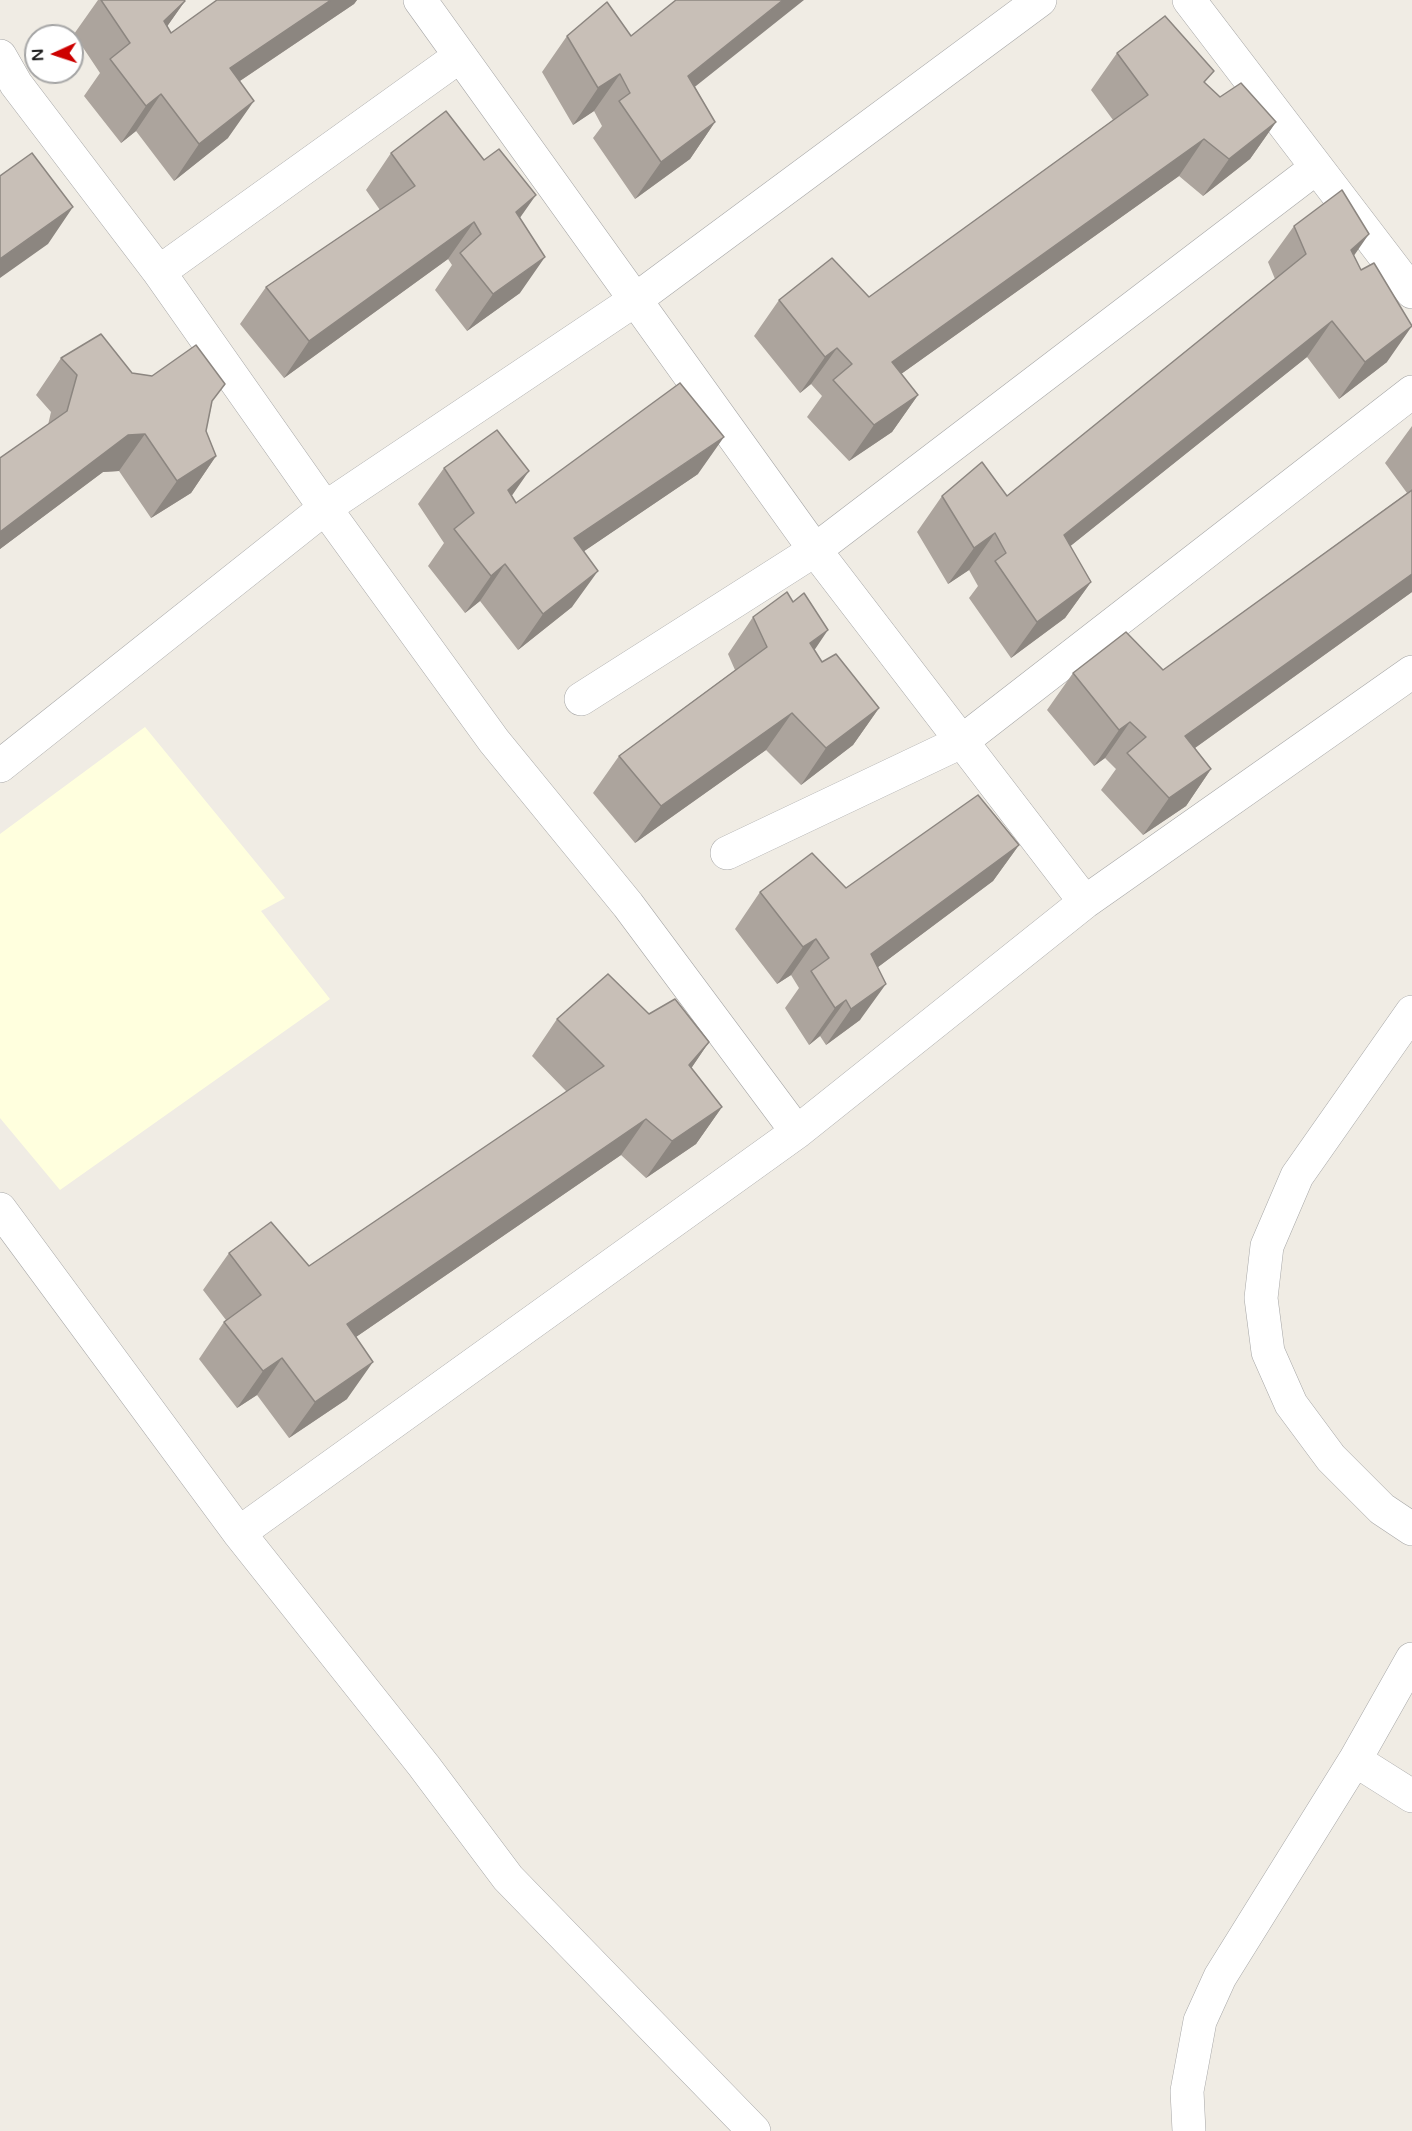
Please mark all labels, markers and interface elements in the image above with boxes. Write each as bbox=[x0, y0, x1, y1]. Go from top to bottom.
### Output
north arrow bbox=[24, 24, 84, 84]
text: N bbox=[28, 48, 48, 62]

